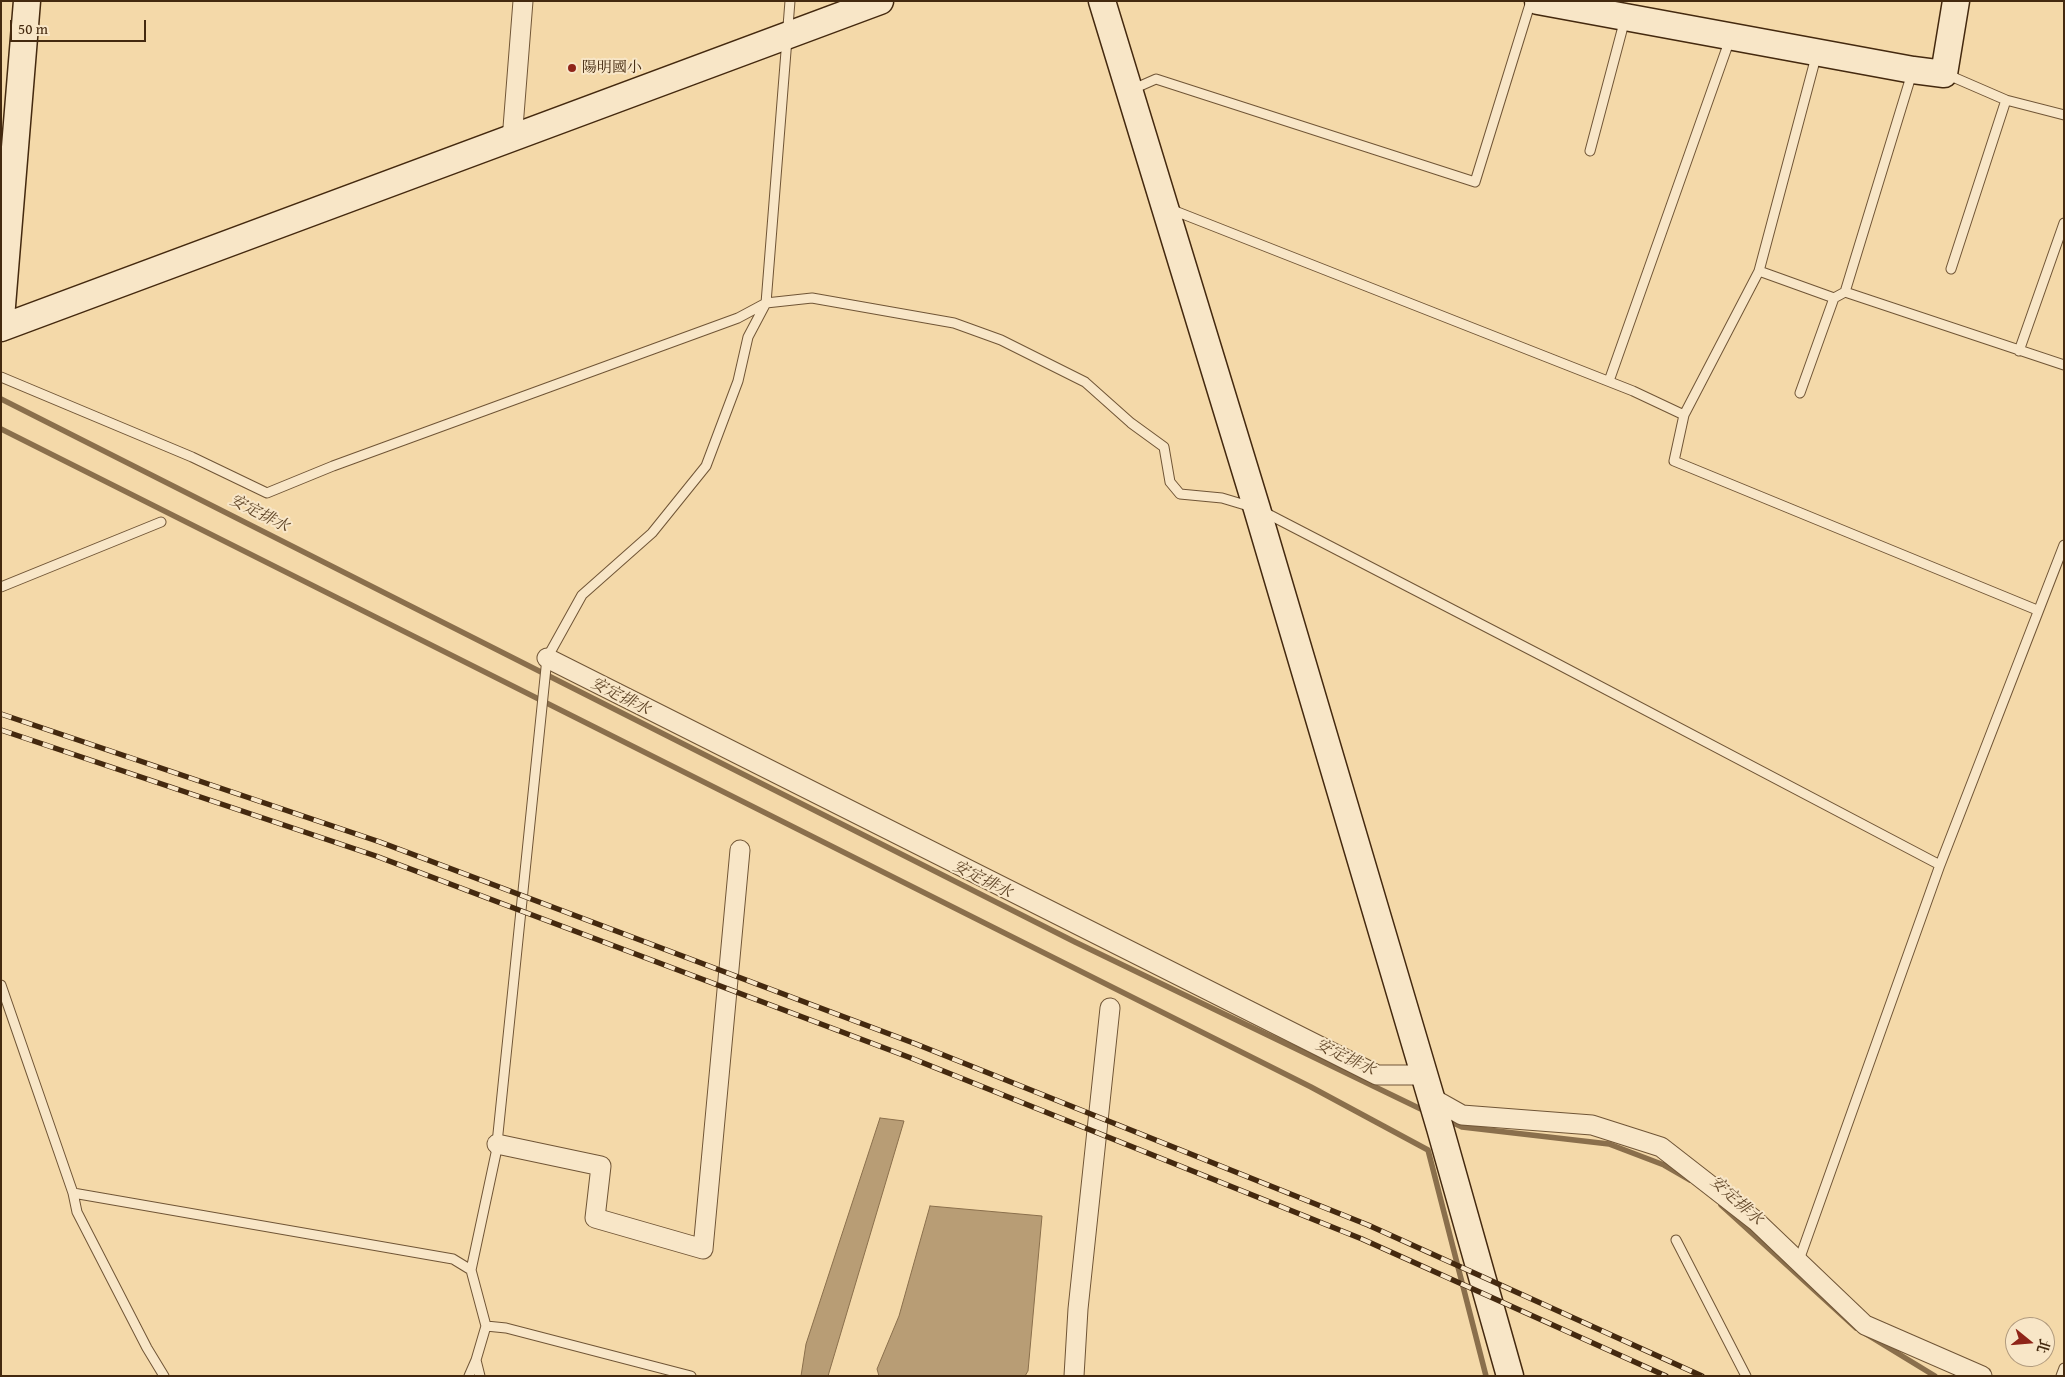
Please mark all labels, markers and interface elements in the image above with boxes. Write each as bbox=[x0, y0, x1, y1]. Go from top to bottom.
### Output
scale bar bbox=[12, 10, 149, 42]
text: 50 m bbox=[18, 18, 48, 39]
place label: 陽明國小 bbox=[582, 59, 642, 77]
marker: 陽明國小 bbox=[566, 62, 578, 74]
water label: 安定排水 bbox=[226, 491, 292, 537]
water label: 安定排水 bbox=[587, 674, 653, 720]
water label: 安定排水 bbox=[949, 857, 1015, 903]
water label: 安定排水 bbox=[1312, 1035, 1378, 1081]
water label: 安定排水 bbox=[1706, 1172, 1766, 1230]
north arrow bbox=[2005, 1317, 2055, 1367]
text: 北 bbox=[2032, 1336, 2055, 1356]

